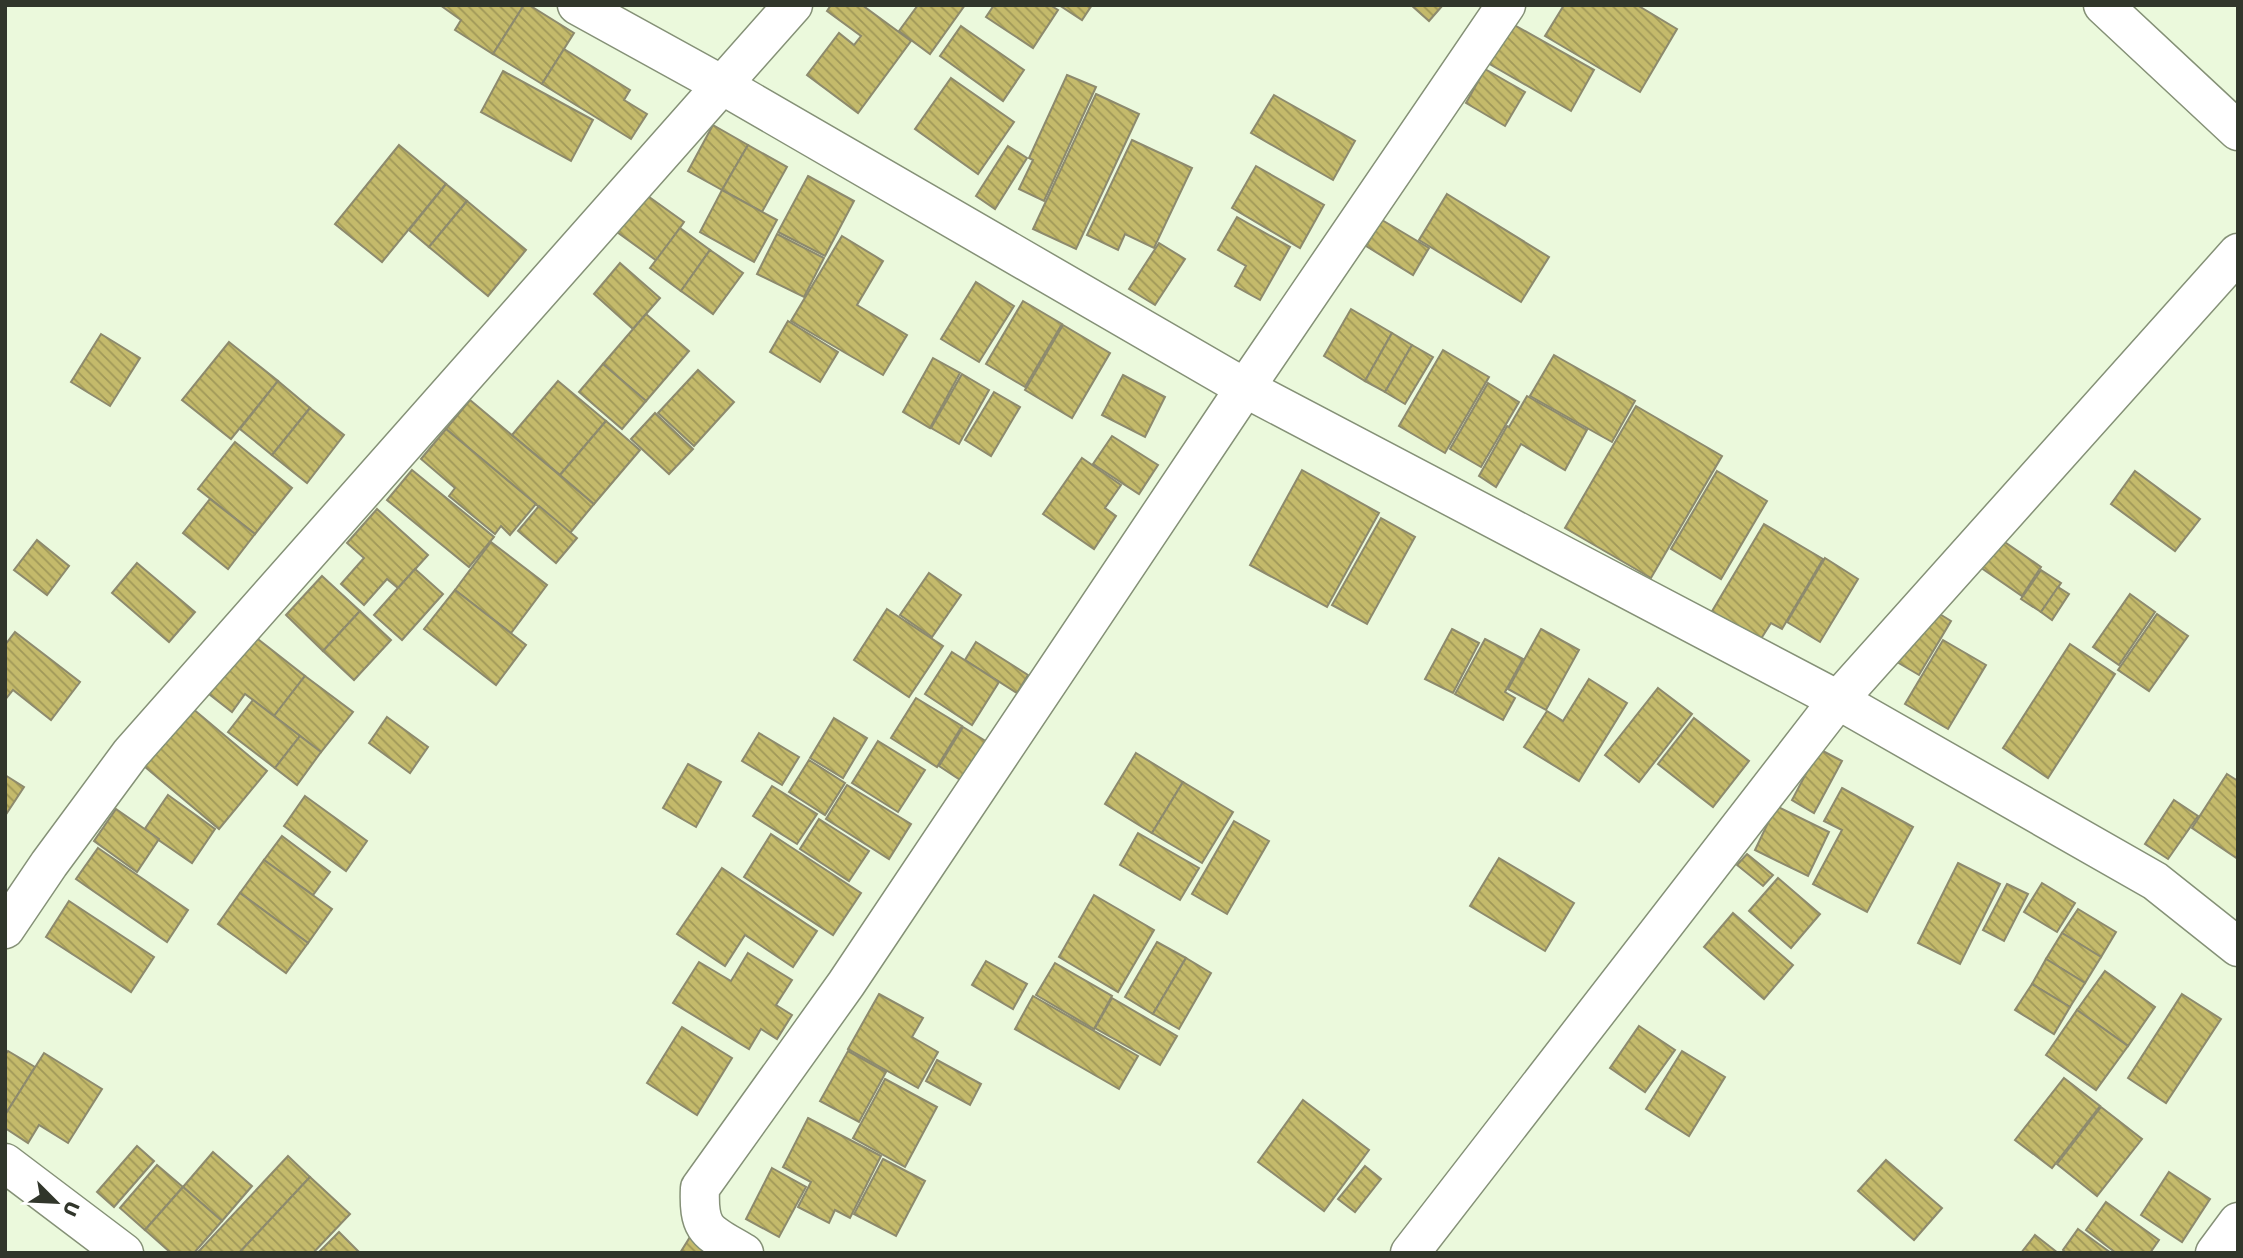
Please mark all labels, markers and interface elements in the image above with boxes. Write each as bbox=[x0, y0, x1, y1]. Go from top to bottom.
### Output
north arrow bbox=[21, 1167, 91, 1237]
text: U bbox=[59, 1198, 85, 1220]

